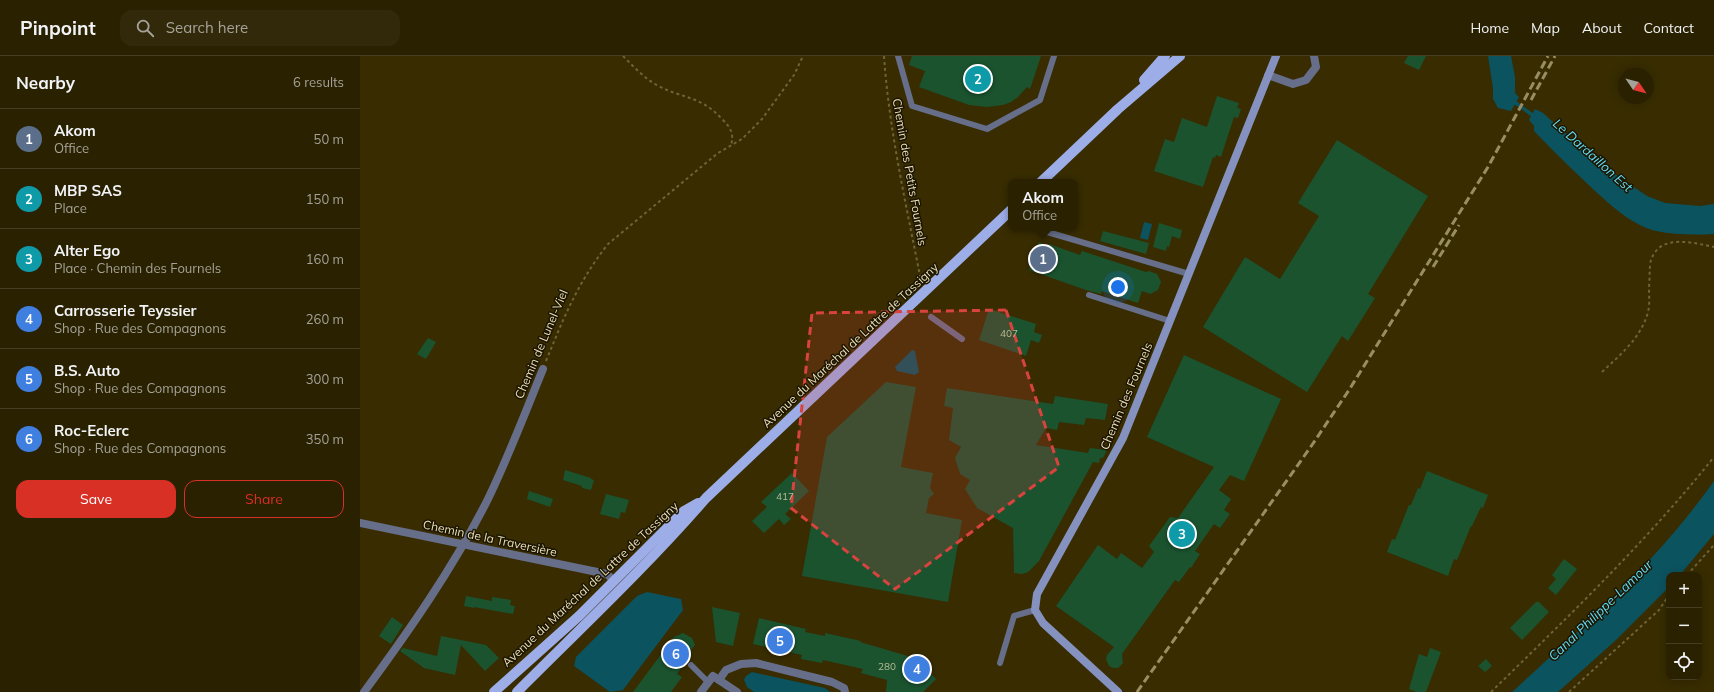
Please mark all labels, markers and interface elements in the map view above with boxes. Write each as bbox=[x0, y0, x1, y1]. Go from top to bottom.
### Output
search box bbox=[120, 10, 400, 46]
text: Pinpoint bbox=[20, 16, 96, 40]
icon: search bbox=[134, 17, 156, 39]
text: Search here bbox=[166, 18, 248, 37]
text: Home bbox=[1470, 19, 1509, 37]
text: Map bbox=[1531, 19, 1560, 37]
text: About bbox=[1582, 19, 1622, 37]
text: Contact bbox=[1644, 19, 1694, 37]
pin: 2 bbox=[965, 64, 991, 94]
north arrow bbox=[1618, 68, 1654, 104]
text: Nearby bbox=[16, 72, 75, 93]
text: 6 results bbox=[293, 74, 344, 90]
street label: Chemin des Petits Fournels bbox=[890, 97, 930, 247]
water label: Le Dardaillon Est bbox=[1550, 115, 1636, 195]
text: Akom bbox=[54, 121, 96, 140]
text: 1 bbox=[25, 131, 33, 147]
text: 50 m bbox=[314, 131, 344, 147]
text: Office bbox=[54, 140, 89, 156]
popup bbox=[1008, 179, 1078, 231]
text: MBP SAS bbox=[54, 181, 122, 200]
text: Akom bbox=[1022, 188, 1064, 207]
text: 2 bbox=[25, 191, 33, 207]
text: 150 m bbox=[306, 191, 344, 207]
text: Place bbox=[54, 200, 87, 216]
text: Office bbox=[1022, 207, 1057, 223]
text: Alter Ego bbox=[54, 241, 120, 260]
pin: 1 bbox=[1030, 244, 1056, 274]
text: 3 bbox=[25, 251, 33, 267]
text: 160 m bbox=[306, 251, 344, 267]
street label: Avenue du Maréchal de Lattre de Tassigny bbox=[759, 259, 942, 431]
text: Place · Chemin des Fournels bbox=[54, 260, 221, 276]
your location bbox=[1108, 277, 1128, 297]
street label: Chemin de Lunel-Viel bbox=[511, 287, 571, 401]
text: Carrosserie Teyssier bbox=[54, 301, 197, 320]
text: 4 bbox=[25, 311, 33, 327]
text: 260 m bbox=[306, 311, 344, 327]
text: Shop · Rue des Compagnons bbox=[54, 320, 226, 336]
house number: 407 bbox=[1000, 327, 1018, 340]
street label: Chemin des Fournels bbox=[1097, 340, 1155, 452]
text: B.S. Auto bbox=[54, 361, 120, 380]
text: 5 bbox=[25, 371, 33, 387]
text: 300 m bbox=[306, 371, 344, 387]
text: Shop · Rue des Compagnons bbox=[54, 380, 226, 396]
text: Roc-Eclerc bbox=[54, 421, 129, 440]
text: 6 bbox=[25, 431, 33, 447]
text: 350 m bbox=[306, 431, 344, 447]
text: Shop · Rue des Compagnons bbox=[54, 440, 226, 456]
button: Save bbox=[16, 480, 176, 518]
button: Share bbox=[184, 480, 344, 518]
house number: 417 bbox=[776, 490, 794, 503]
street label: Avenue du Maréchal de Lattre de Tassigny bbox=[499, 498, 682, 670]
street label: Chemin de la Traversière bbox=[422, 516, 558, 560]
pin: 3 bbox=[1169, 519, 1195, 549]
water label: Canal Philippe-Lamour bbox=[1545, 555, 1656, 664]
map controls bbox=[1666, 572, 1702, 680]
button: + bbox=[1666, 572, 1702, 608]
button: − bbox=[1666, 608, 1702, 644]
pin: 5 bbox=[767, 626, 793, 656]
pin: 6 bbox=[663, 639, 689, 669]
button: locate bbox=[1666, 644, 1702, 680]
pin: 4 bbox=[904, 654, 930, 684]
house number: 280 bbox=[878, 660, 896, 673]

